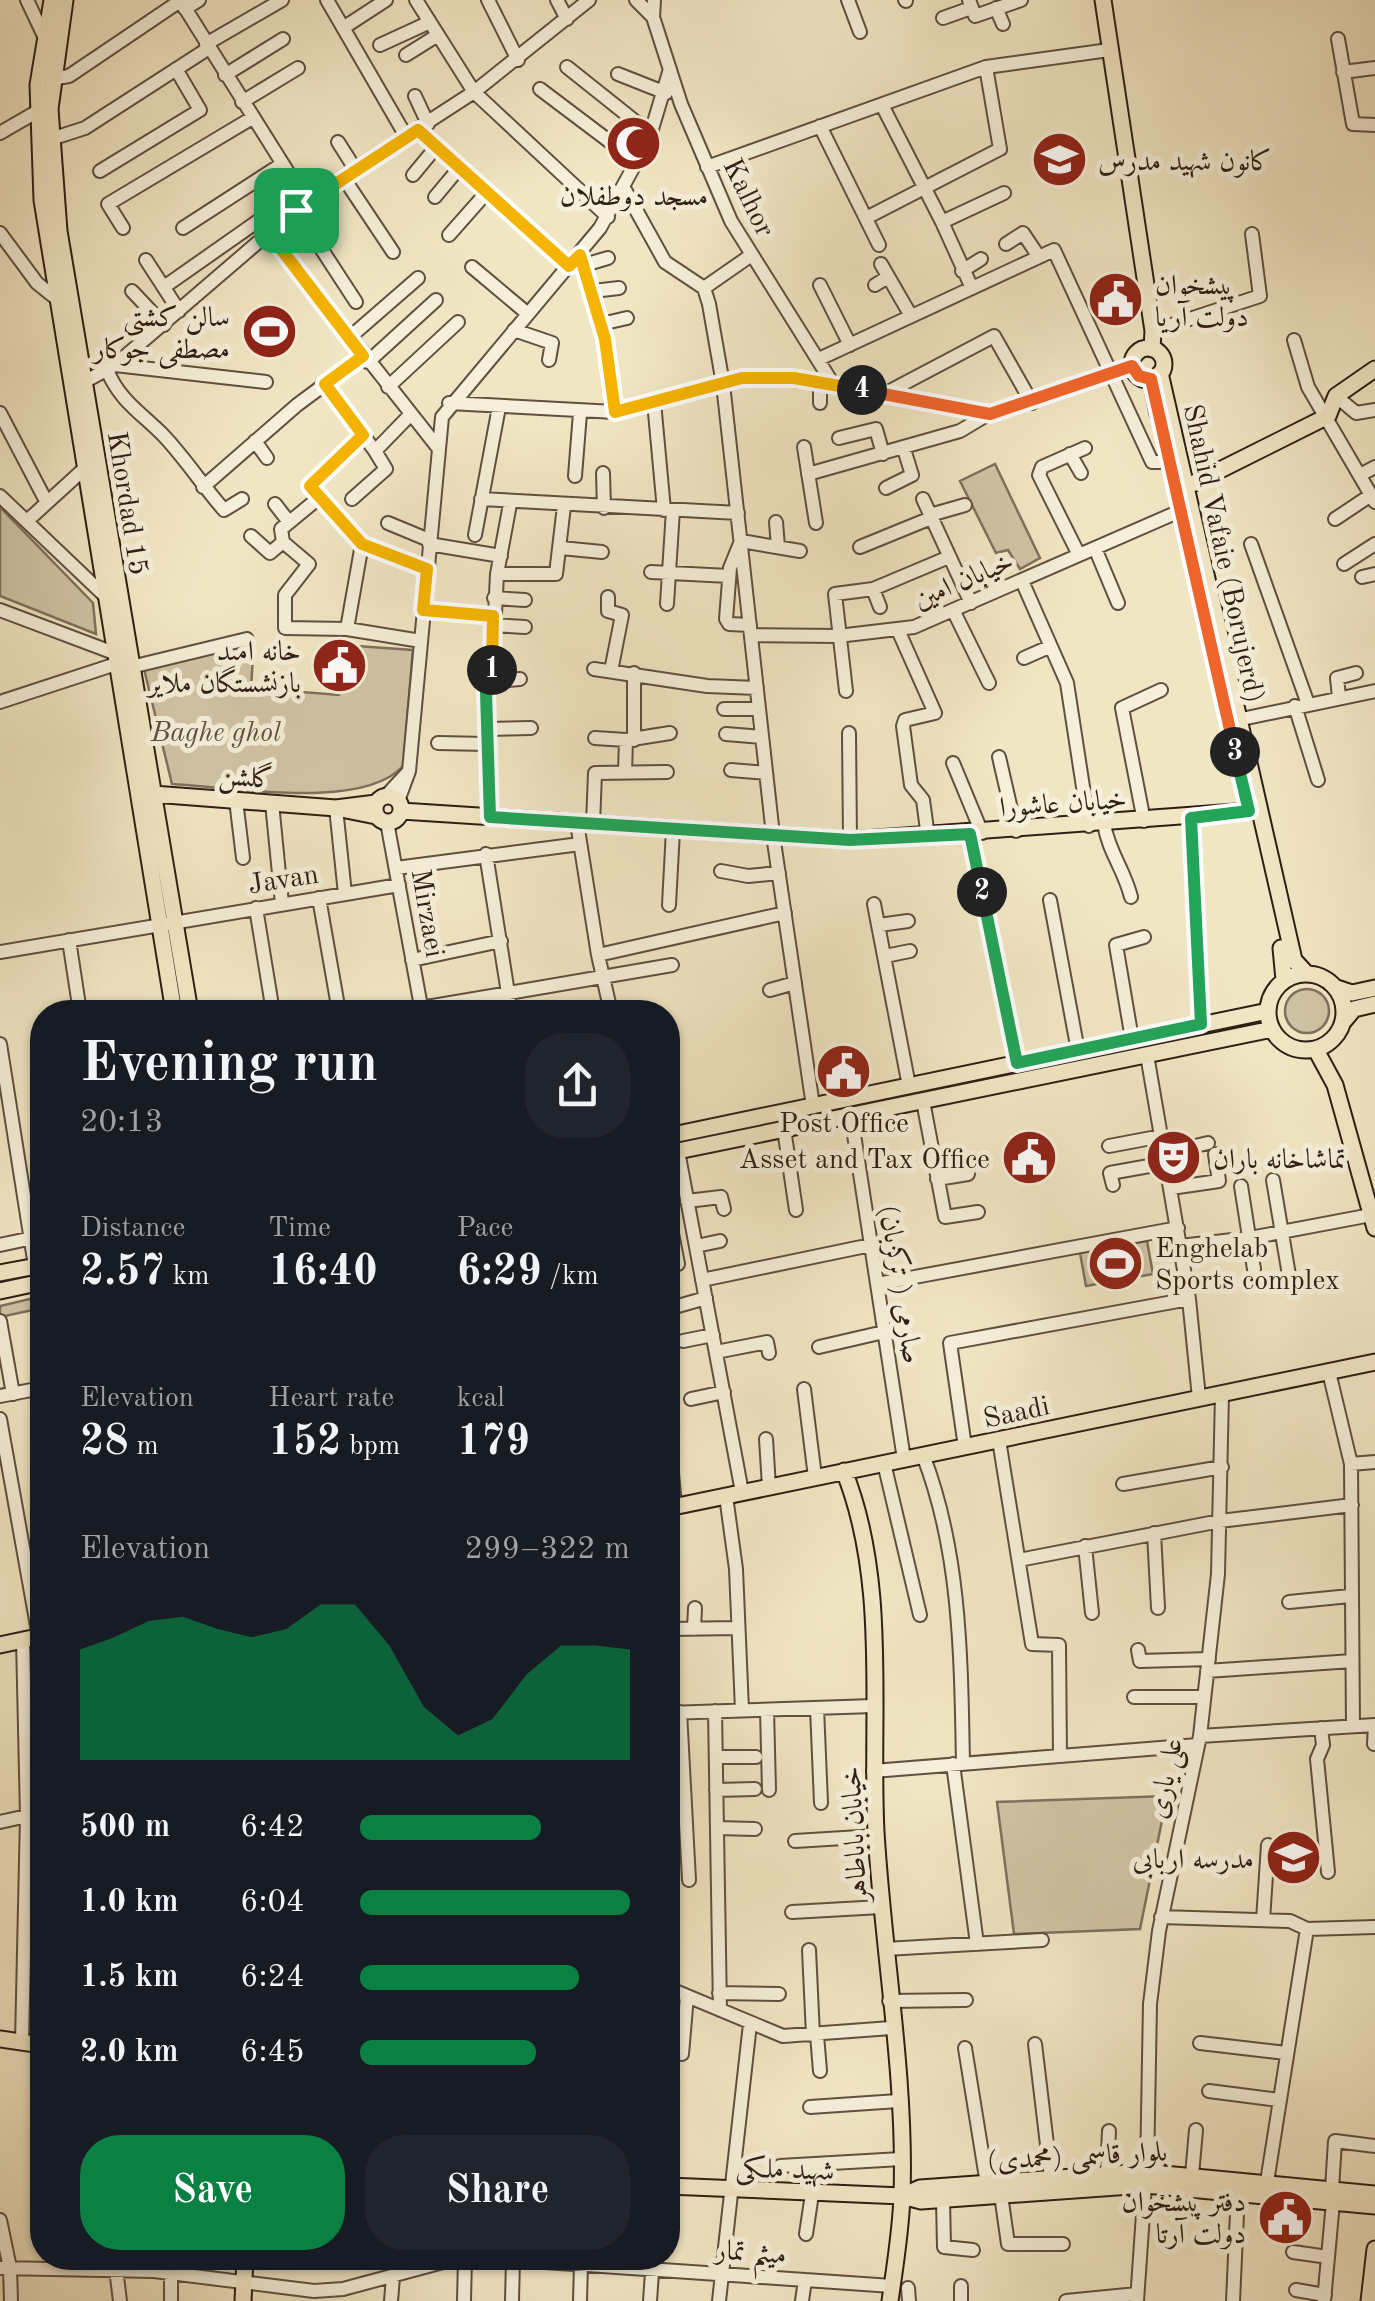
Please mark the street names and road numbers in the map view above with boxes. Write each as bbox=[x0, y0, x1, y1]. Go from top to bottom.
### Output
street label: Kalhor bbox=[716, 155, 778, 242]
street label: Shahid Vafaie (Borujerd) bbox=[1177, 402, 1267, 705]
street label: Khordad 15 bbox=[101, 430, 151, 577]
street label: خیابان امین bbox=[910, 548, 1018, 615]
street label: گلشن bbox=[217, 758, 275, 797]
street label: خیابان عاشورا bbox=[999, 787, 1128, 824]
street label: Javan bbox=[246, 862, 321, 900]
street label: Mirzaei bbox=[405, 867, 448, 960]
street label: صارمی ( ترکزبان) bbox=[872, 1203, 928, 1366]
street label: Saadi bbox=[981, 1393, 1052, 1435]
street label: علی یاری bbox=[1145, 1736, 1193, 1822]
street label: خیابان باباطاهر bbox=[838, 1766, 875, 1905]
street label: بلوار قاسمی (محمدی) bbox=[986, 2139, 1168, 2180]
street label: شهید ملکی bbox=[735, 2153, 835, 2189]
street label: میثم تمار bbox=[711, 2237, 787, 2281]

